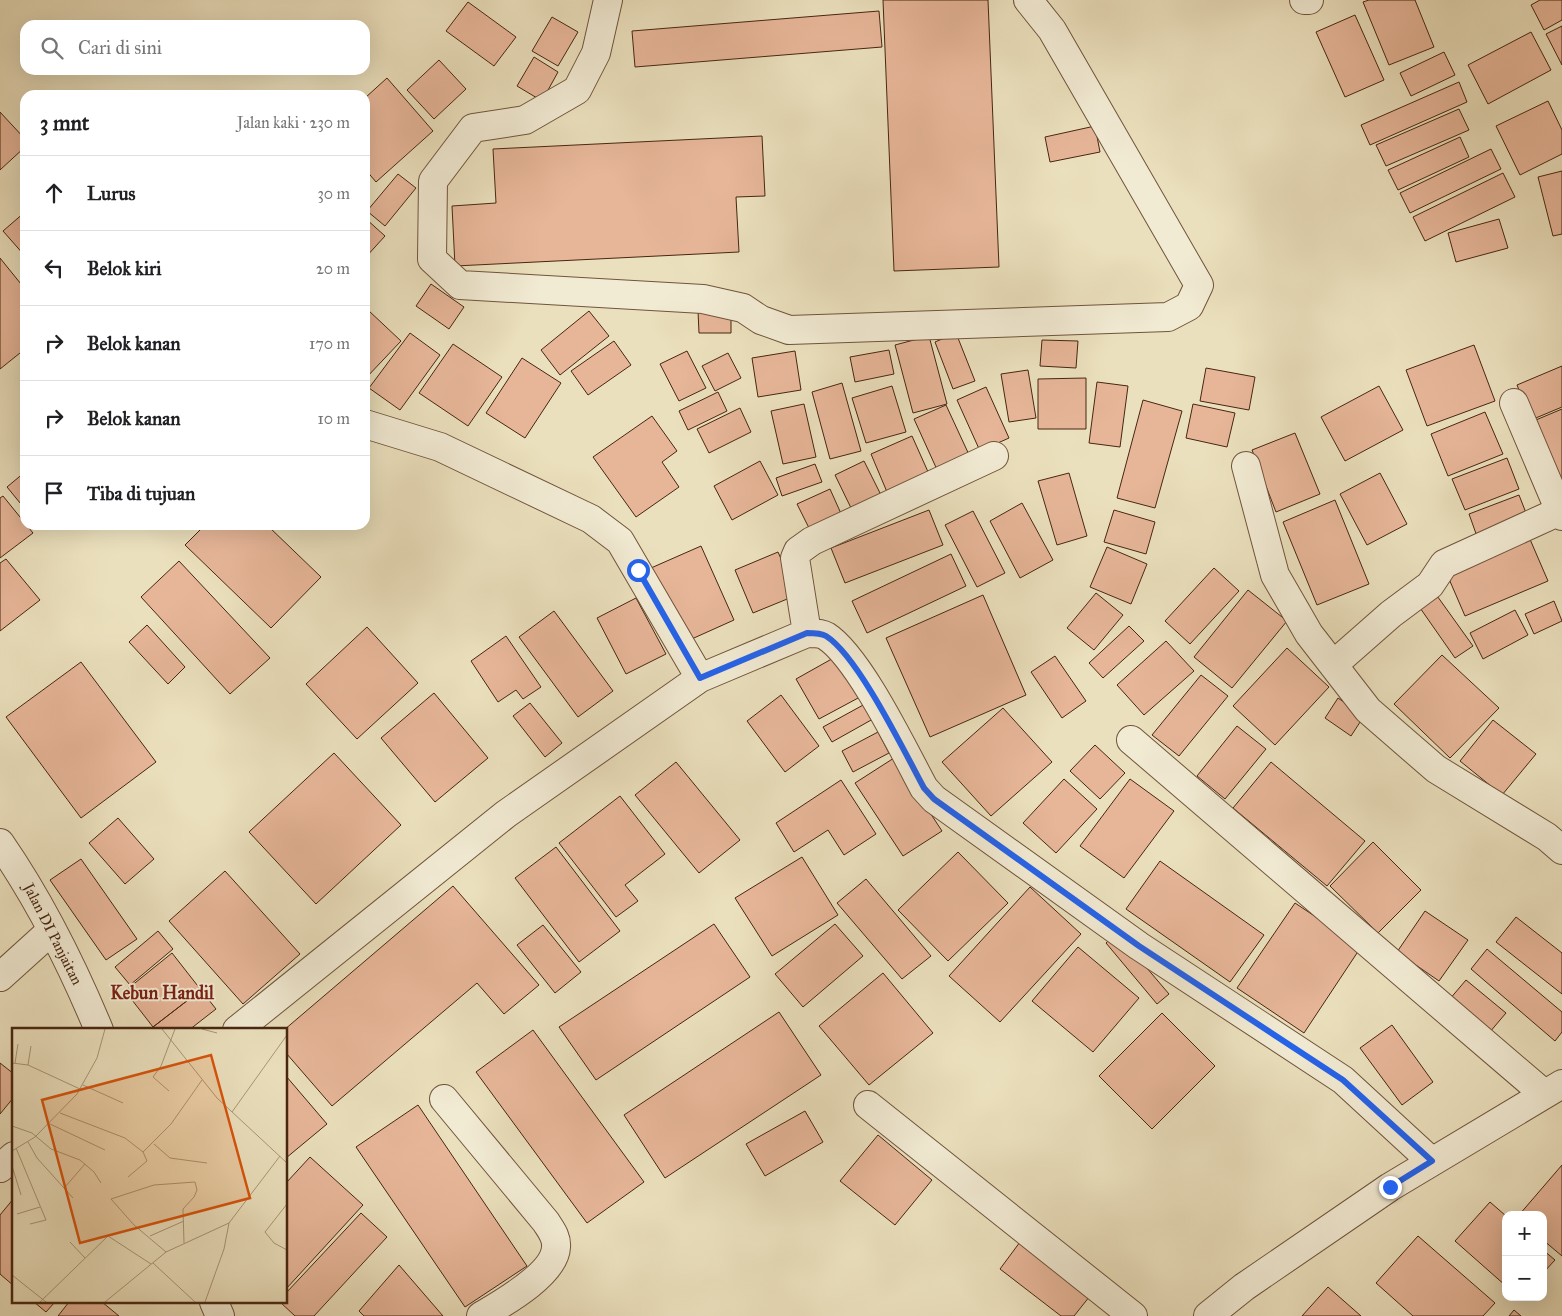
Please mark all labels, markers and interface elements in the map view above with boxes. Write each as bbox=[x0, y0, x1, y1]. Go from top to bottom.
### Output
search box bbox=[20, 20, 370, 75]
icon: search bbox=[38, 34, 66, 62]
text: Cari di sini bbox=[78, 36, 162, 59]
text: 3 mnt bbox=[40, 110, 89, 136]
text: Jalan kaki · 230 m bbox=[237, 113, 350, 132]
icon: ahead bbox=[40, 179, 68, 207]
text: Lurus bbox=[87, 182, 135, 205]
text: 30 m bbox=[317, 184, 350, 203]
icon: left bbox=[40, 254, 68, 282]
text: Belok kiri bbox=[87, 257, 161, 280]
text: 20 m bbox=[316, 259, 350, 278]
icon: right bbox=[40, 329, 68, 357]
text: Belok kanan bbox=[87, 332, 181, 355]
text: 170 m bbox=[309, 334, 350, 353]
icon: right bbox=[40, 404, 68, 432]
text: Belok kanan bbox=[87, 407, 181, 430]
text: 10 m bbox=[318, 409, 350, 428]
icon: arrive bbox=[40, 479, 68, 507]
text: Tiba di tujuan bbox=[87, 482, 195, 505]
route start bbox=[627, 559, 650, 582]
street label: Jalan DI Panjaitan bbox=[18, 878, 86, 988]
district label: Kebun Handil bbox=[110, 982, 215, 1004]
inset map bbox=[12, 1028, 288, 1304]
route end bbox=[1379, 1176, 1402, 1199]
map controls bbox=[1502, 1211, 1547, 1301]
button: + bbox=[1502, 1211, 1547, 1256]
button: − bbox=[1502, 1256, 1547, 1301]

